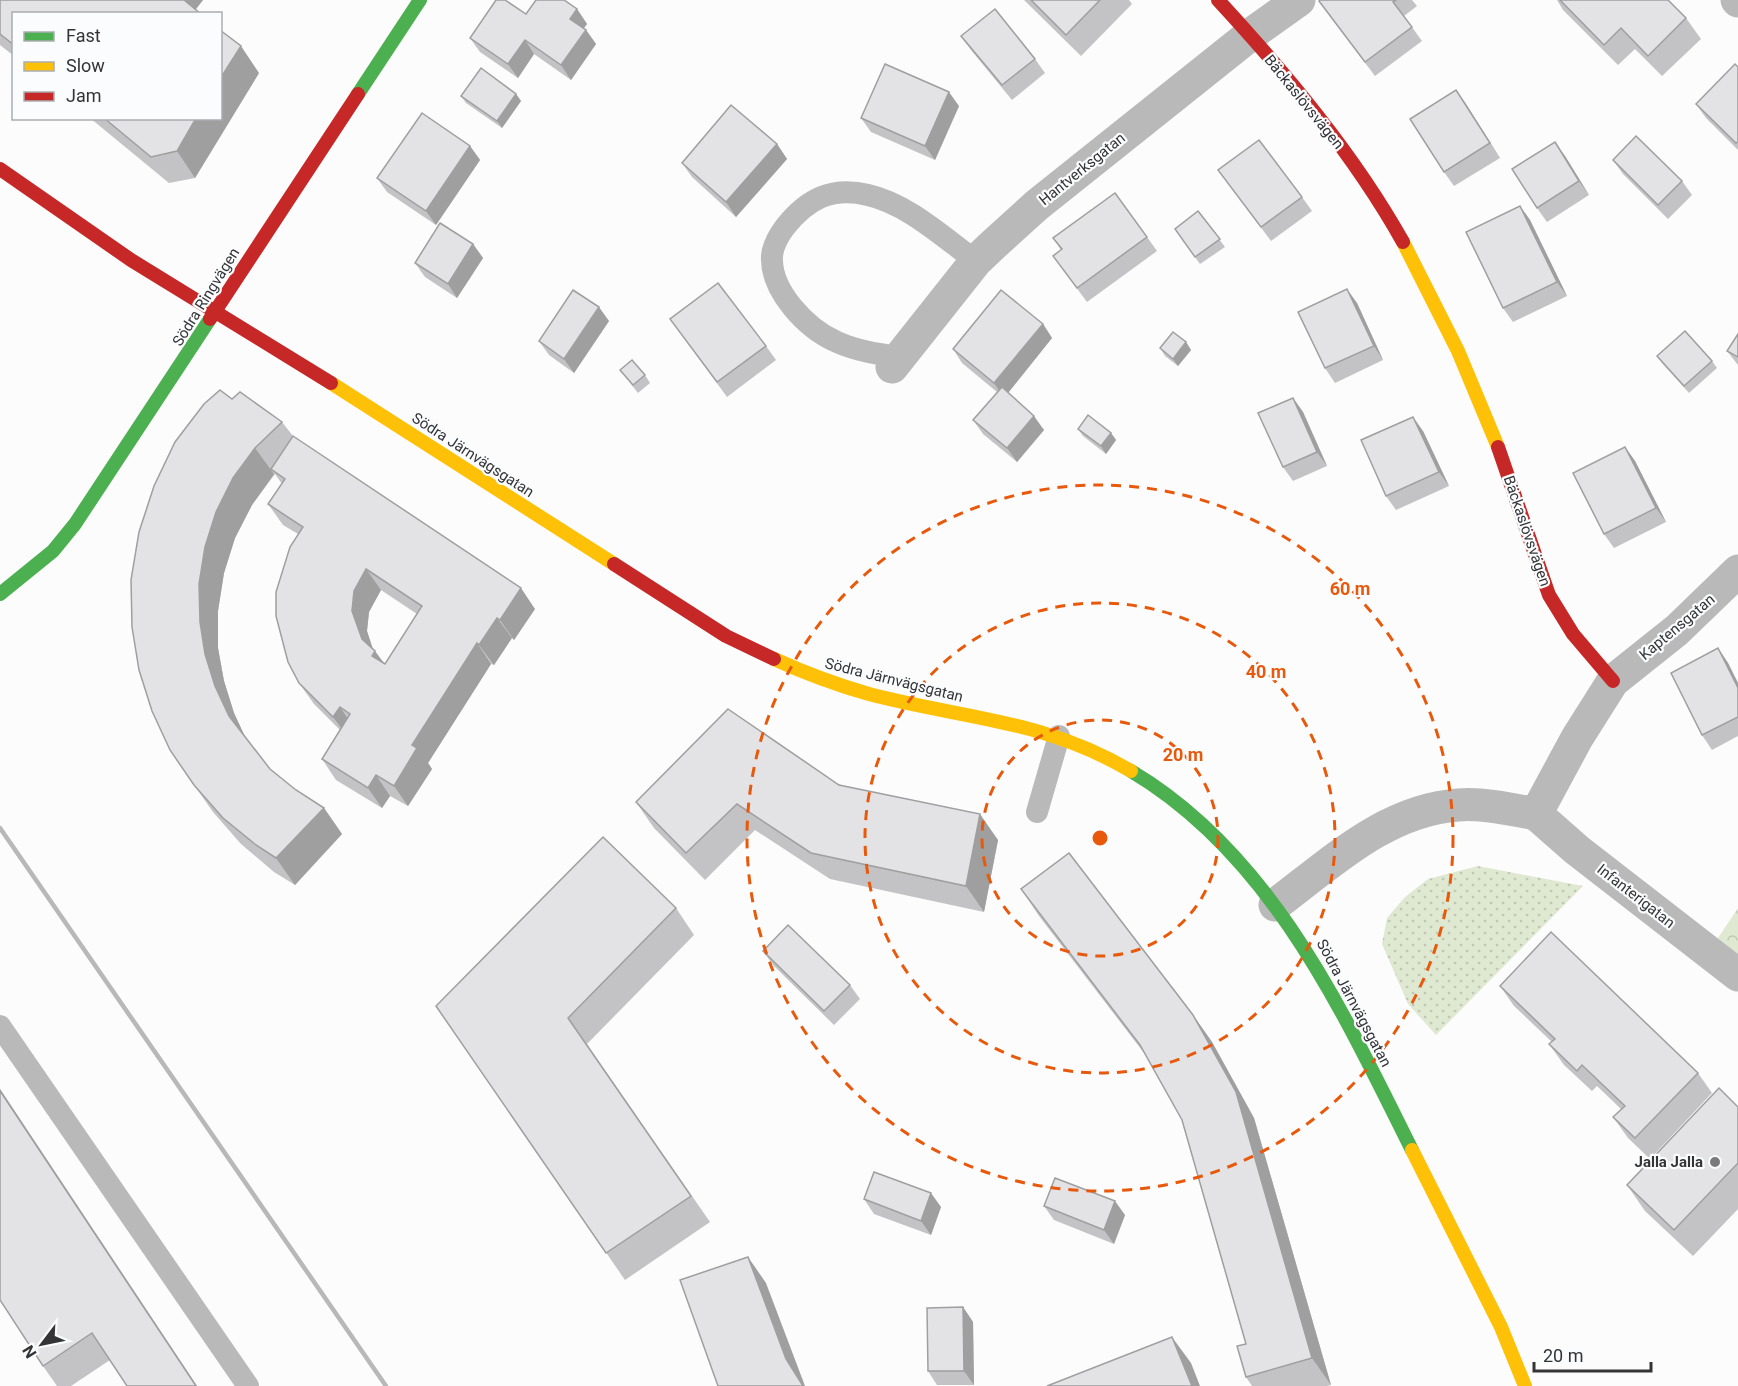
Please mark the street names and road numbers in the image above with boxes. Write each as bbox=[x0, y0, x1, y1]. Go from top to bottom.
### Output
street label: Bäckaslövsvägen bbox=[1261, 51, 1347, 153]
street label: Hantverksgatan bbox=[1035, 129, 1129, 209]
street label: Södra Ringvägen bbox=[169, 245, 243, 349]
street label: Södra Järnvägsgatan bbox=[409, 409, 537, 501]
street label: Bäckaslövsvägen bbox=[1500, 473, 1554, 589]
street label: Kaptensgatan bbox=[1636, 590, 1718, 664]
street label: Södra Järnvägsgatan bbox=[823, 654, 965, 706]
street label: Infanterigatan bbox=[1594, 860, 1678, 932]
street label: Södra Järnvägsgatan bbox=[1313, 936, 1395, 1070]

